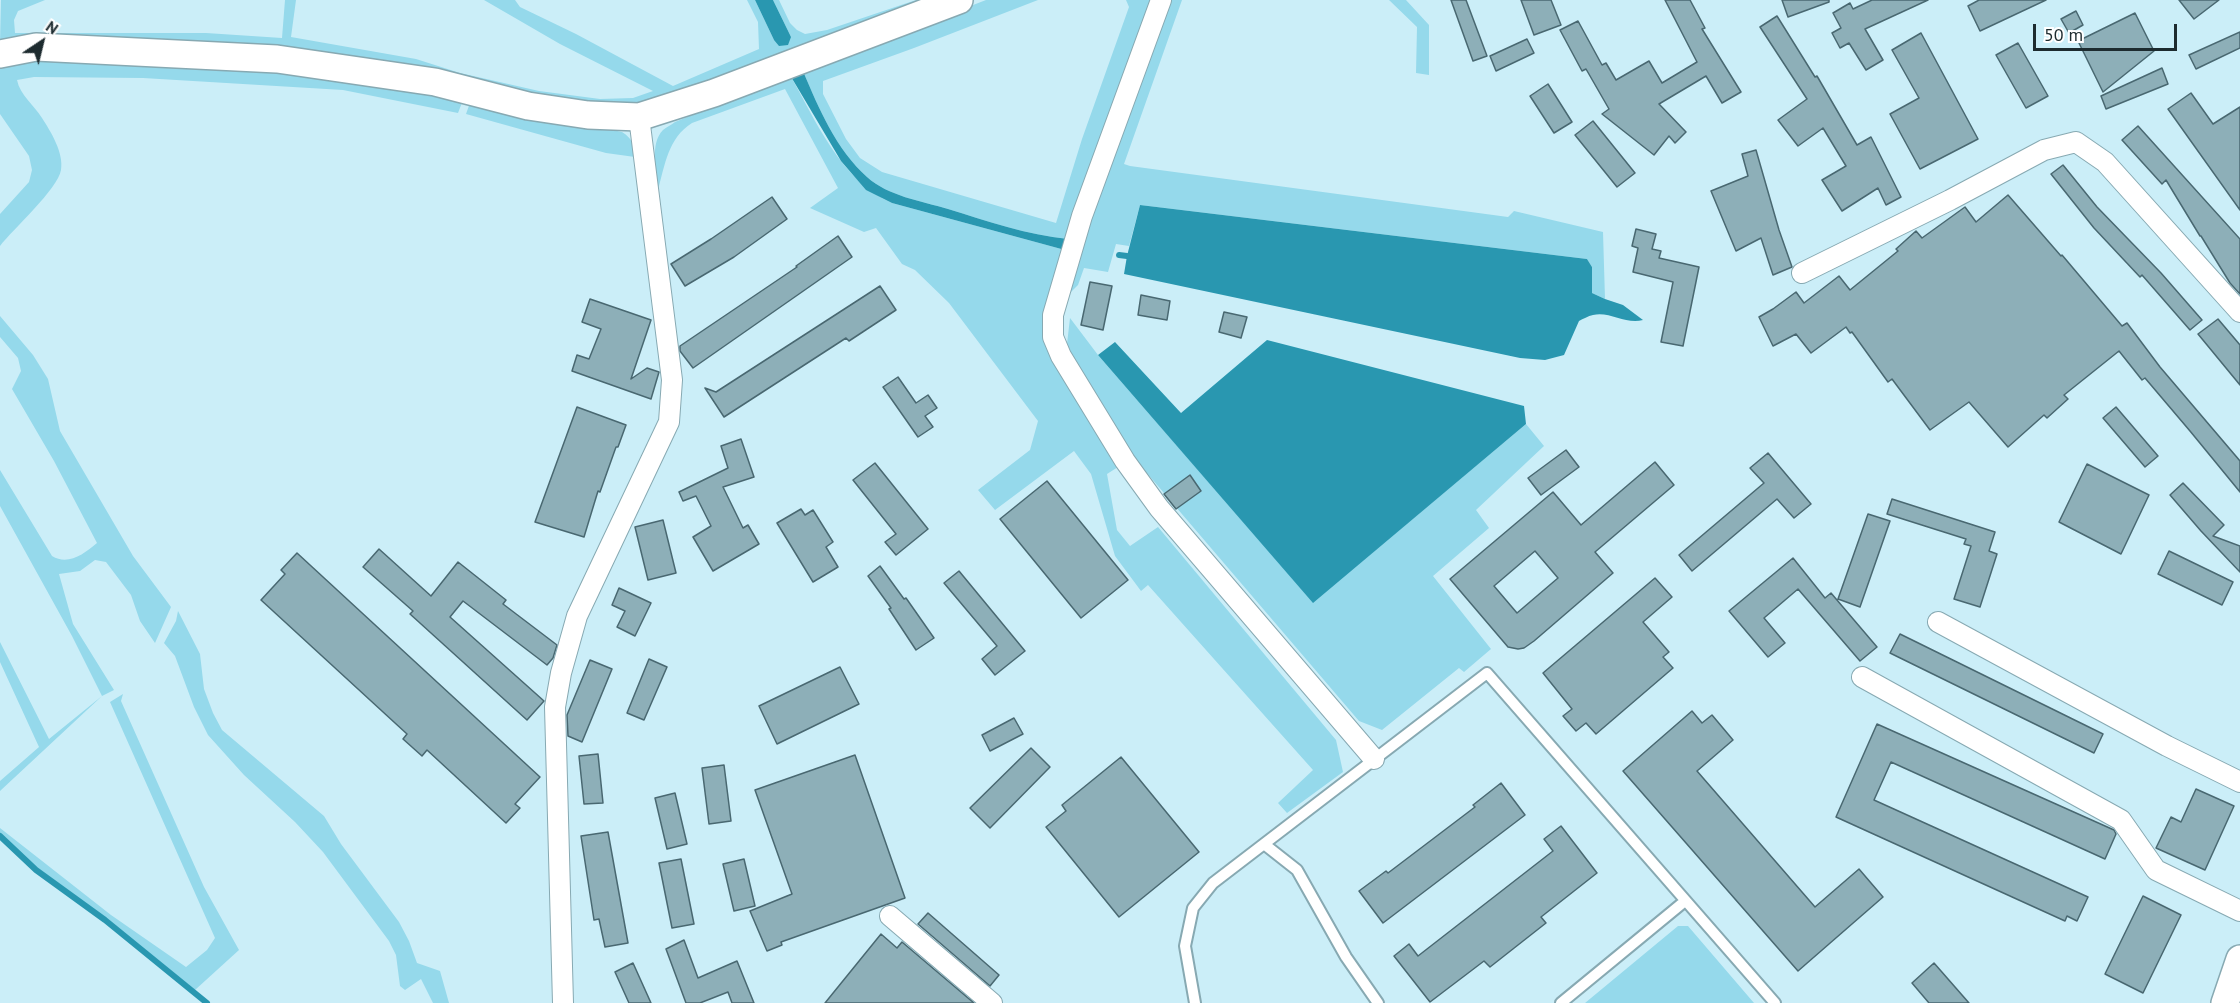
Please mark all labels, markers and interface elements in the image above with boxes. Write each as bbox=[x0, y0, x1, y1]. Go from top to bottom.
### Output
north arrow bbox=[12, 12, 72, 72]
scale bar bbox=[2036, 12, 2180, 50]
text: N bbox=[42, 16, 62, 38]
text: 50 m bbox=[2044, 23, 2083, 46]

